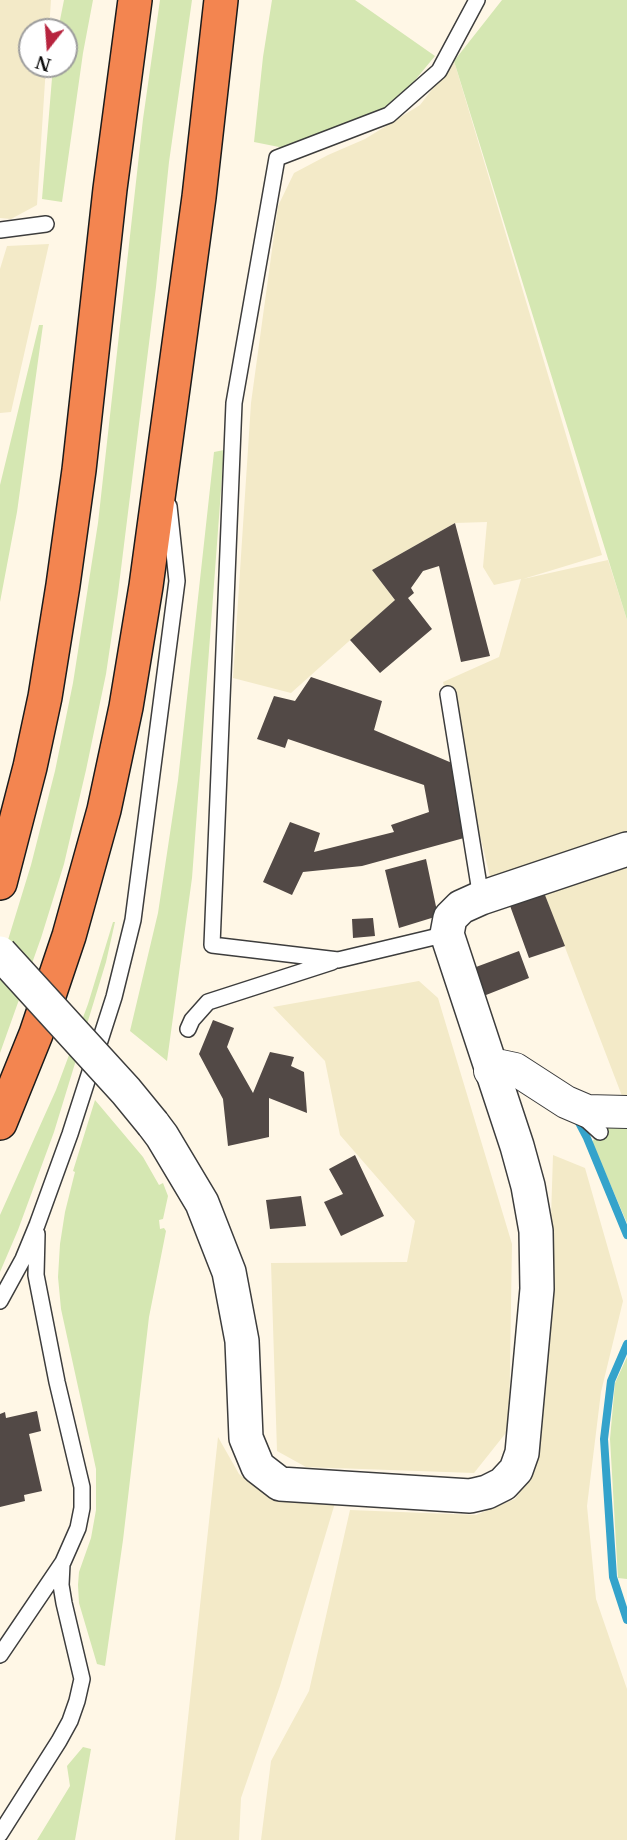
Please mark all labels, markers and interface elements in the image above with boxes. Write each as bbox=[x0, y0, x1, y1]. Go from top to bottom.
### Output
north arrow bbox=[18, 18, 78, 78]
text: N bbox=[33, 52, 53, 75]

